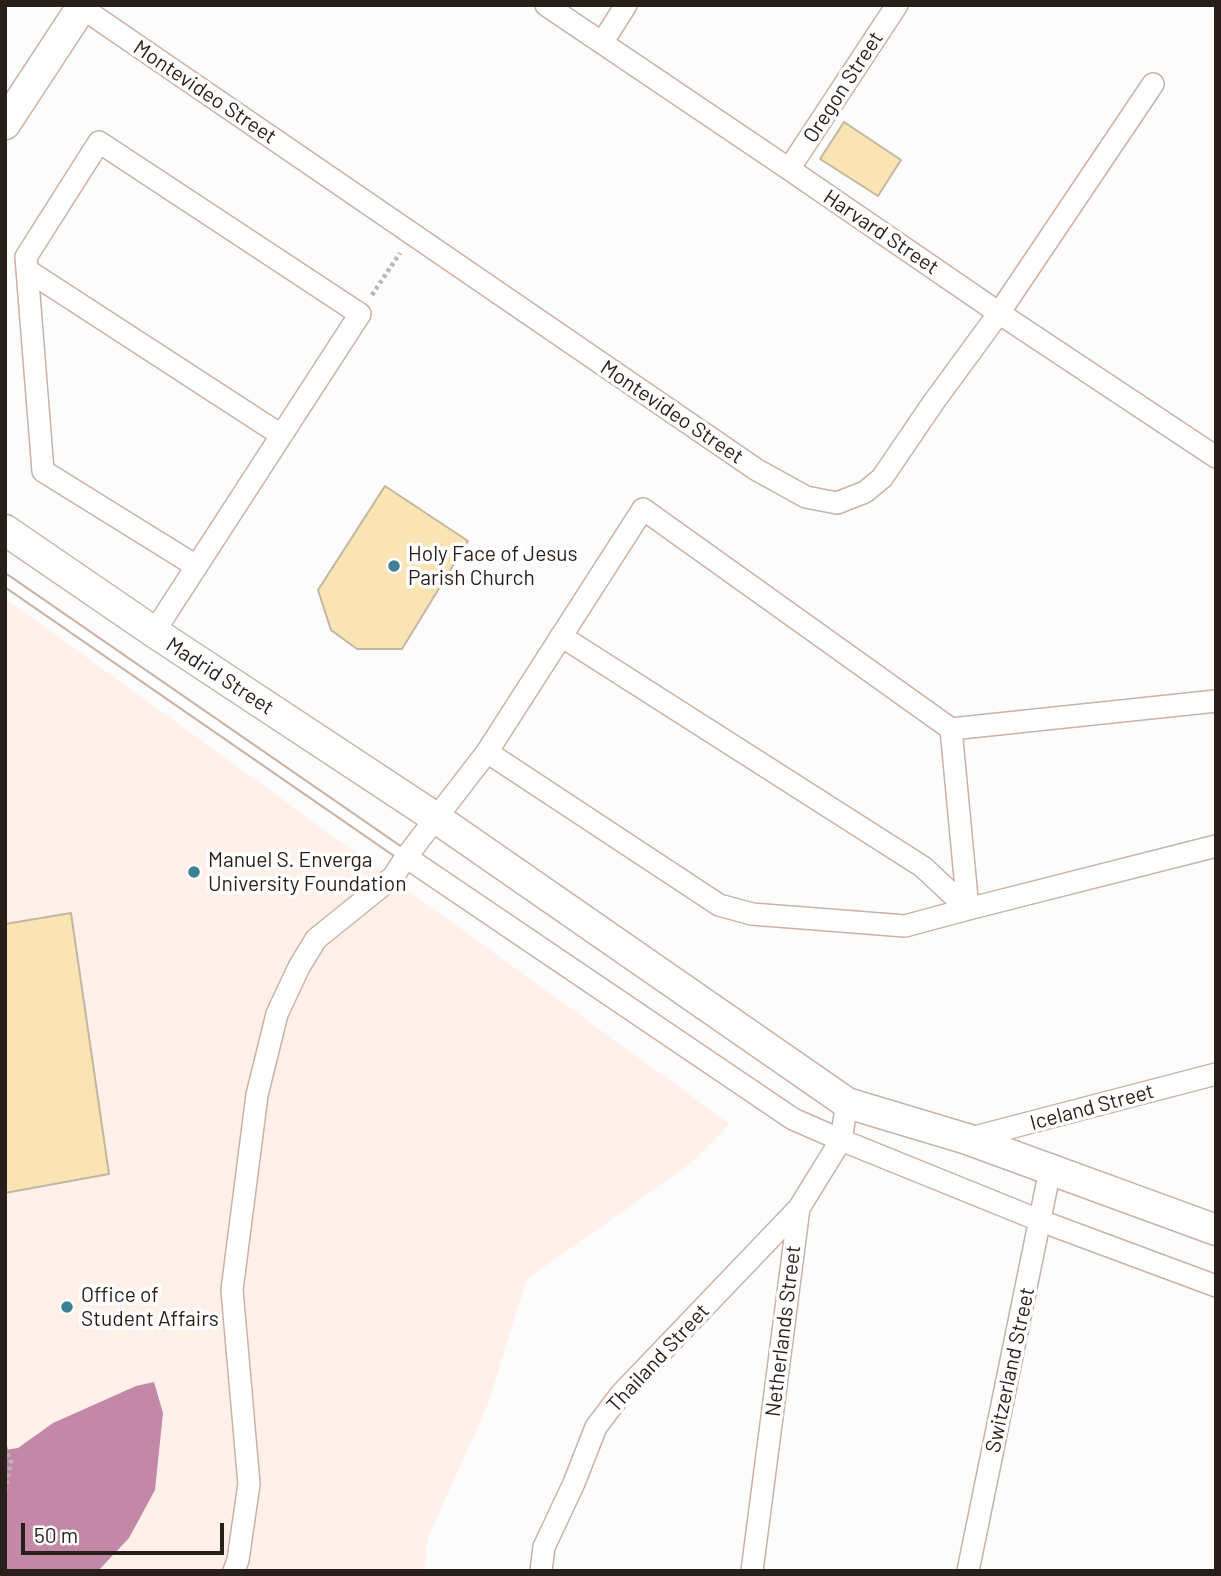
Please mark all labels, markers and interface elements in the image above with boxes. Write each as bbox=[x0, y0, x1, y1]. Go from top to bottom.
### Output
street label: Oregon Street bbox=[798, 27, 888, 147]
street label: Montevideo Street bbox=[129, 35, 281, 149]
street label: Harvard Street bbox=[819, 184, 943, 280]
street label: Montevideo Street bbox=[596, 355, 748, 469]
place label: Holy Face of Jesus Parish Church bbox=[408, 541, 578, 591]
marker: Holy Face of Jesus Parish Church bbox=[386, 558, 402, 574]
street label: Madrid Street bbox=[161, 632, 279, 720]
place label: Manuel S. Enverga University Foundation bbox=[208, 847, 406, 897]
marker: Manuel S. Enverga University Foundation bbox=[186, 864, 202, 880]
street label: Iceland Street bbox=[1027, 1078, 1157, 1136]
street label: Netherlands Street bbox=[760, 1244, 806, 1418]
place label: Office of Student Affairs bbox=[81, 1282, 219, 1332]
street label: Switzerland Street bbox=[980, 1285, 1040, 1455]
marker: Office of Student Affairs bbox=[59, 1299, 75, 1315]
street label: Thailand Street bbox=[601, 1299, 715, 1417]
scale bar bbox=[24, 1510, 228, 1554]
text: 50 m bbox=[34, 1522, 78, 1547]

